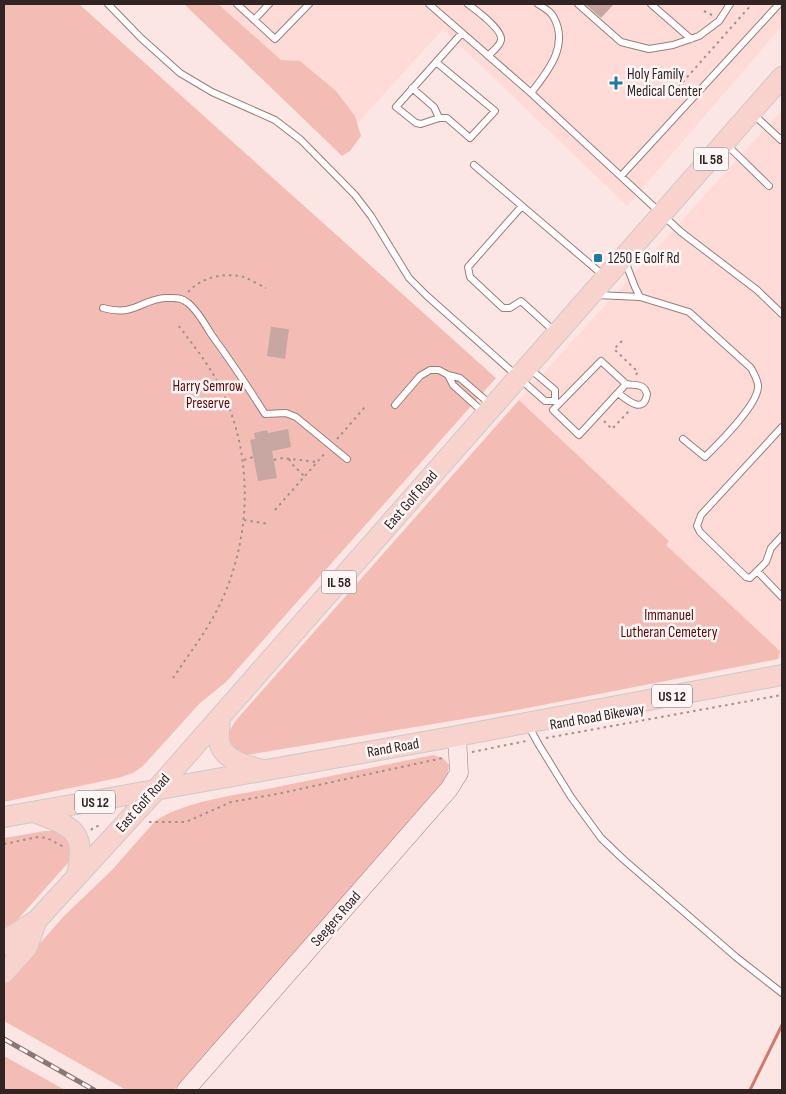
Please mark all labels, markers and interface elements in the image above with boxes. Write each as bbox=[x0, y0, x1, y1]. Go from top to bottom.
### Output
place label: Holy Family Medical Center bbox=[627, 65, 703, 101]
marker: Holy Family Medical Center bbox=[609, 76, 623, 90]
road number: IL 58 bbox=[694, 148, 728, 170]
place label: 1250 E Golf Rd bbox=[608, 249, 680, 268]
marker: 1250 E Golf Rd bbox=[592, 252, 604, 264]
park label: Harry Semrow Preserve bbox=[172, 377, 244, 413]
street label: East Golf Road bbox=[380, 466, 442, 534]
road number: IL 58 bbox=[322, 570, 356, 594]
park label: Immanuel Lutheran Cemetery bbox=[621, 606, 718, 642]
road number: US 12 bbox=[652, 684, 692, 708]
street label: Rand Road Bikeway bbox=[548, 699, 646, 735]
street label: Rand Road bbox=[365, 734, 421, 762]
street label: East Golf Road bbox=[112, 770, 174, 836]
road number: US 12 bbox=[75, 790, 115, 814]
street label: Seegers Road bbox=[307, 887, 365, 951]

